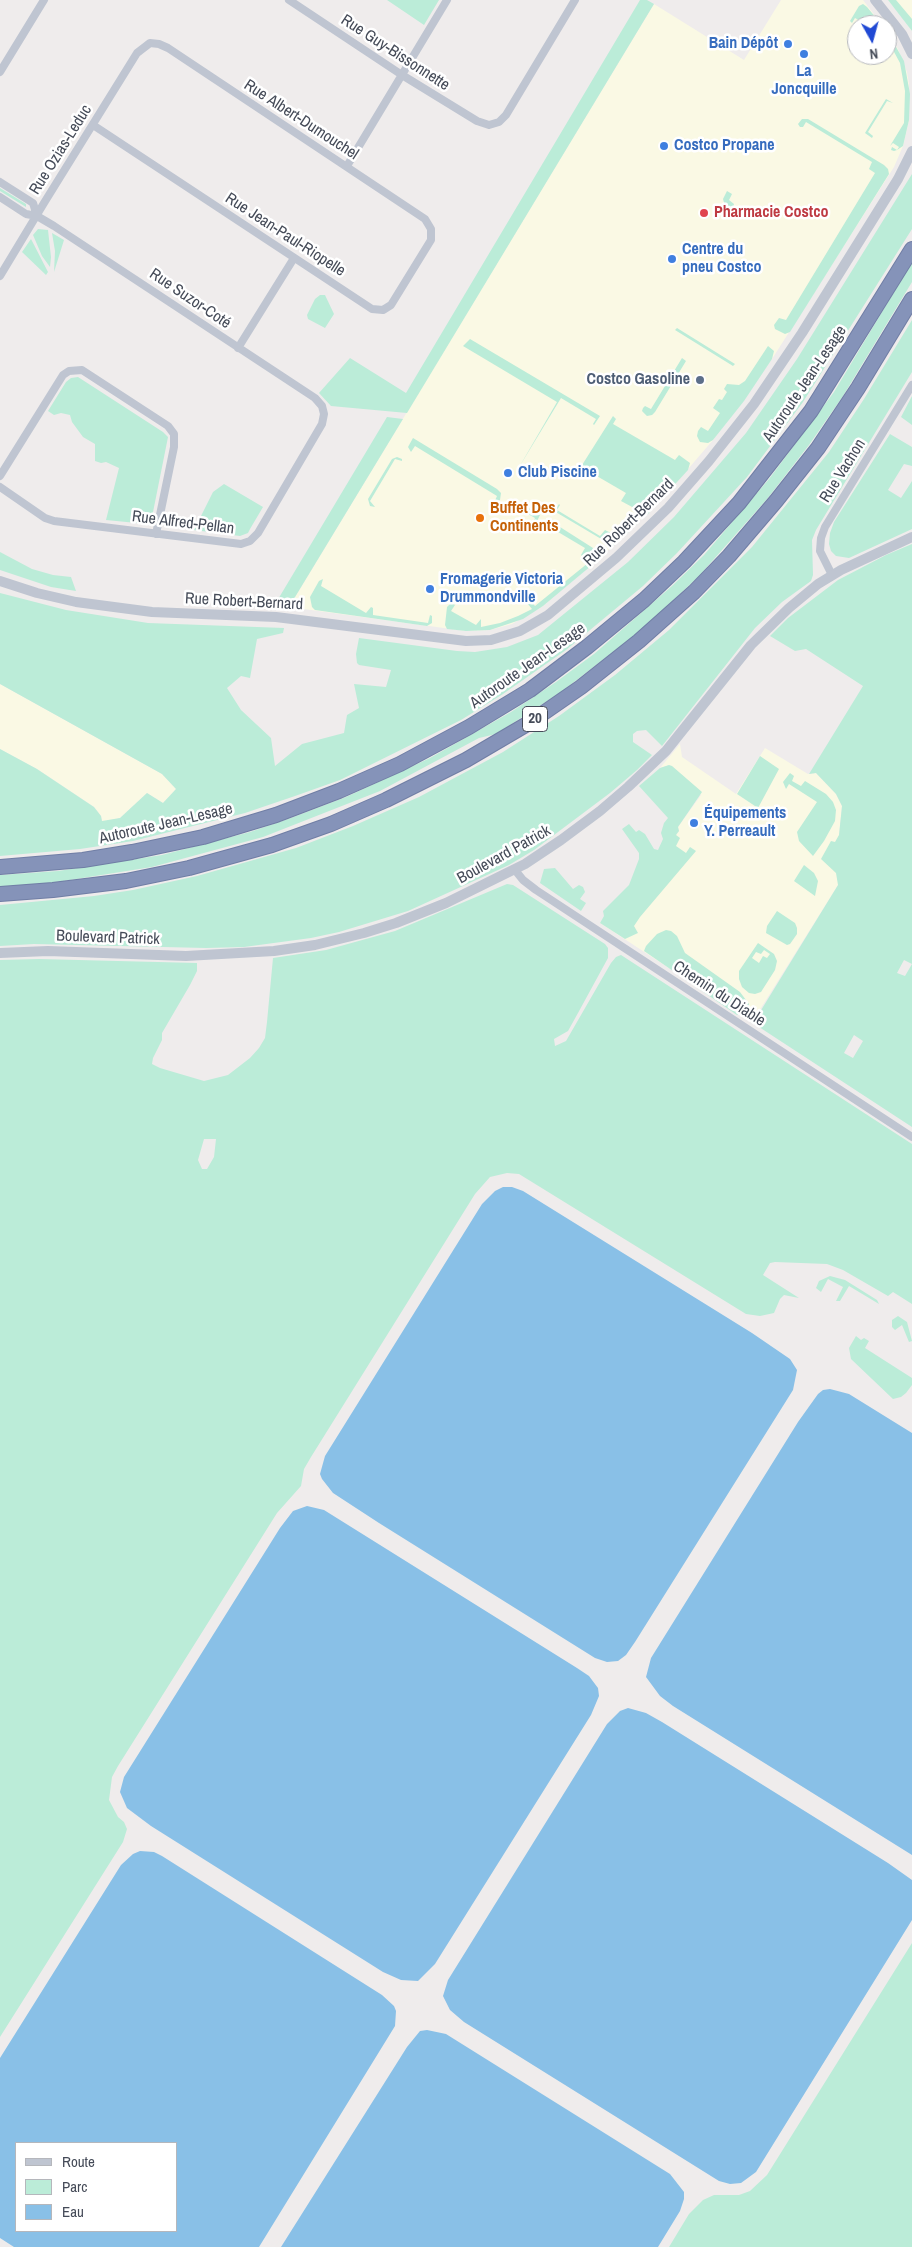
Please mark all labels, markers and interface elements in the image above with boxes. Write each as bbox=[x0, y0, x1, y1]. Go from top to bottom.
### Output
street label: Rue Guy-Bissonnette bbox=[337, 11, 453, 95]
north arrow bbox=[847, 15, 897, 65]
place label: Bain Dépôt bbox=[709, 34, 778, 54]
marker: Bain Dépôt bbox=[782, 38, 794, 50]
text: N bbox=[868, 44, 879, 63]
marker: La Joncquille bbox=[798, 48, 810, 60]
place label: La Joncquille bbox=[772, 62, 836, 100]
street label: Rue Albert-Dumouchel bbox=[240, 76, 362, 164]
street label: Rue Ozias-Leduc bbox=[26, 102, 96, 198]
place label: Costco Propane bbox=[674, 136, 775, 156]
marker: Costco Propane bbox=[658, 140, 670, 152]
street label: Rue Jean-Paul-Riopelle bbox=[221, 189, 349, 281]
place label: Pharmacie Costco bbox=[714, 203, 828, 223]
marker: Pharmacie Costco bbox=[698, 207, 710, 219]
place label: Centre du pneu Costco bbox=[682, 240, 761, 278]
marker: Centre du pneu Costco bbox=[666, 253, 678, 265]
street label: Rue Suzor-Coté bbox=[146, 265, 234, 333]
street label: Autoroute Jean-Lesage bbox=[759, 322, 851, 446]
place label: Costco Gasoline bbox=[586, 370, 690, 390]
marker: Costco Gasoline bbox=[694, 374, 706, 386]
street label: Rue Vachon bbox=[816, 436, 870, 506]
place label: Club Piscine bbox=[518, 463, 597, 483]
marker: Club Piscine bbox=[502, 467, 514, 479]
street label: Rue Robert-Bernard bbox=[580, 475, 678, 571]
place label: Buffet Des Continents bbox=[490, 499, 559, 537]
street label: Rue Alfred-Pellan bbox=[131, 507, 235, 539]
marker: Buffet Des Continents bbox=[474, 512, 486, 524]
place label: Fromagerie Victoria Drummondville bbox=[440, 570, 563, 608]
marker: Fromagerie Victoria Drummondville bbox=[424, 583, 436, 595]
street label: Rue Robert-Bernard bbox=[185, 589, 303, 615]
street label: Autoroute Jean-Lesage bbox=[467, 619, 589, 713]
road number: 20 bbox=[522, 706, 548, 732]
street label: Autoroute Jean-Lesage bbox=[97, 799, 235, 849]
place label: Équipements Y. Perreault bbox=[704, 804, 786, 842]
marker: Équipements Y. Perreault bbox=[688, 817, 700, 829]
street label: Boulevard Patrick bbox=[454, 822, 554, 888]
street label: Boulevard Patrick bbox=[56, 927, 160, 949]
street label: Chemin du Diable bbox=[669, 957, 769, 1031]
legend bbox=[15, 2142, 178, 2232]
text: Route bbox=[62, 2151, 95, 2172]
text: Parc bbox=[62, 2176, 87, 2197]
text: Eau bbox=[62, 2201, 84, 2222]

